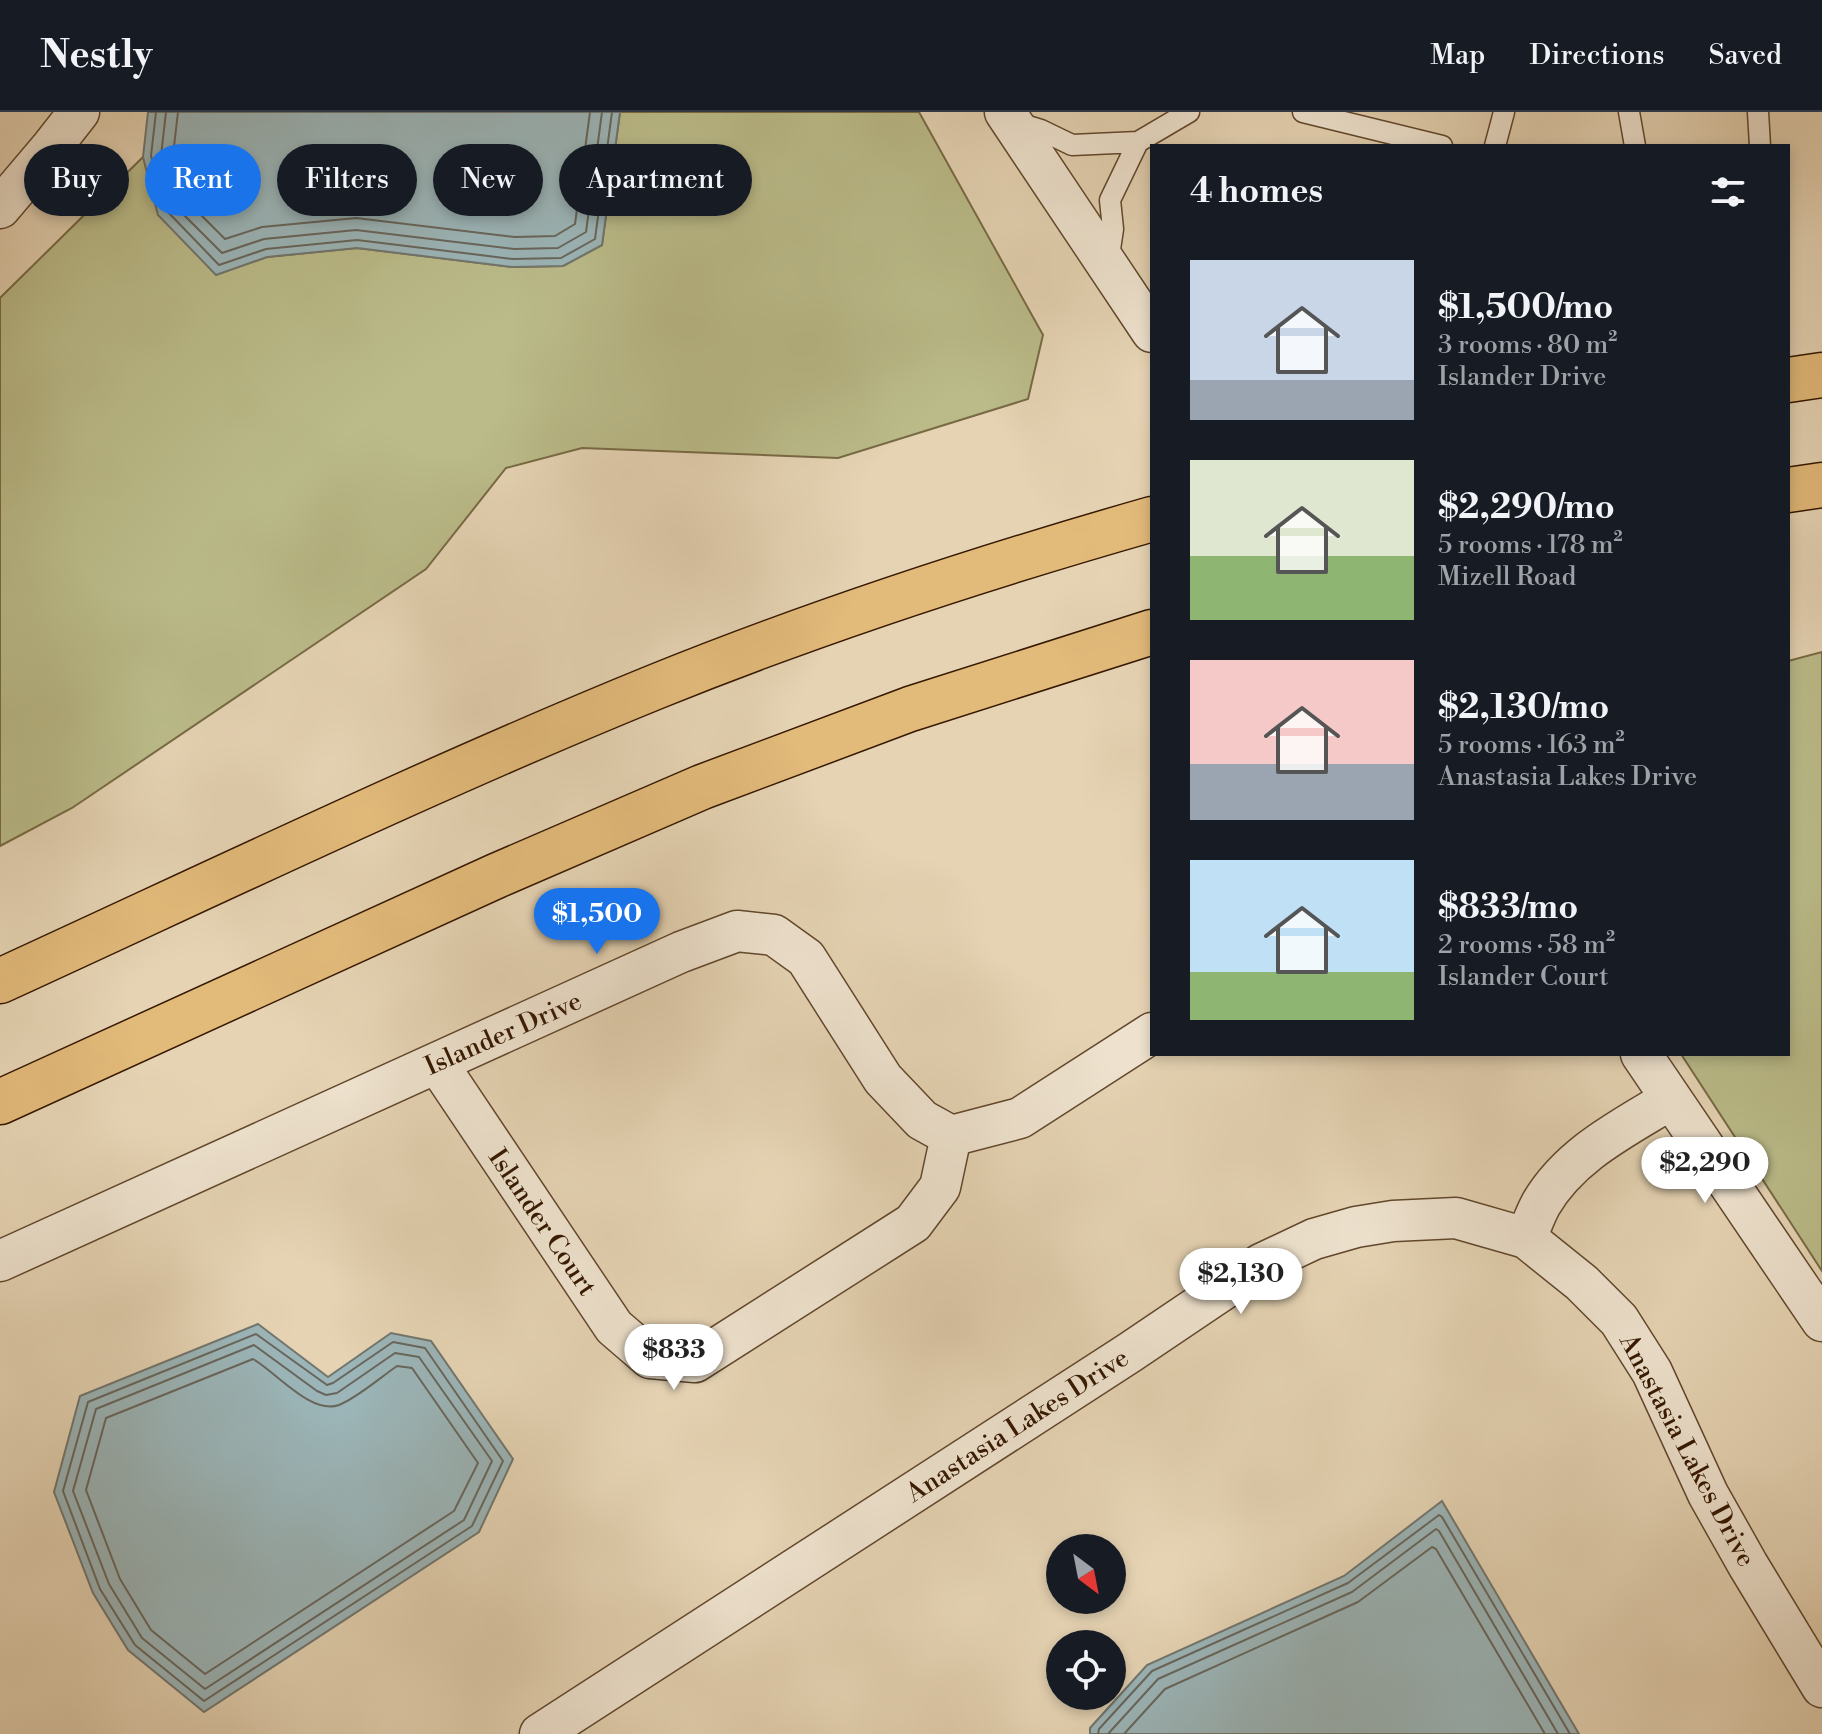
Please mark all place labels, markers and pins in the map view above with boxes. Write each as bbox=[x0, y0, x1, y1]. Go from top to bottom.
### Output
pin: $1,500 bbox=[532, 888, 662, 956]
pin: $2,290 bbox=[1640, 1137, 1770, 1205]
pin: $2,130 bbox=[1176, 1248, 1306, 1316]
pin: $833 bbox=[627, 1324, 721, 1392]

